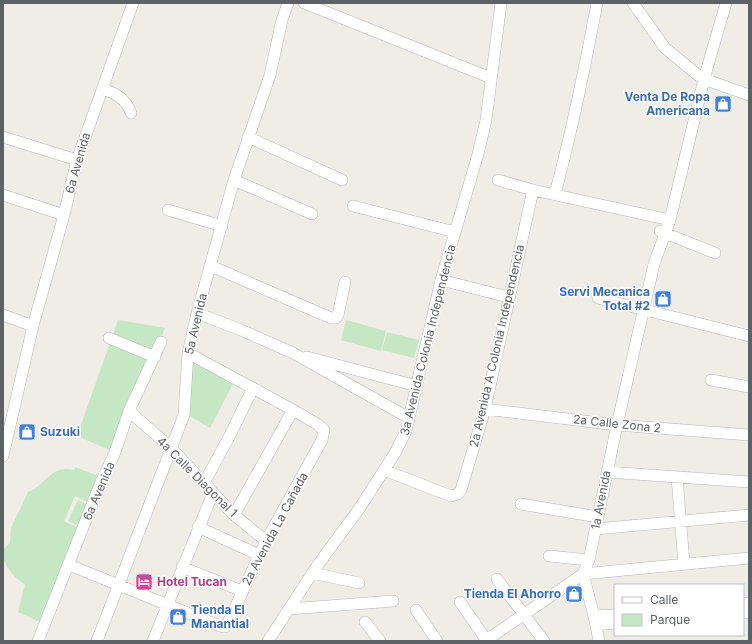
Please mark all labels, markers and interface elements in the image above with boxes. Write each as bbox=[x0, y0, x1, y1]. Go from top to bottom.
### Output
place label: Venta De Ropa Americana bbox=[624, 89, 710, 118]
shop icon: Venta De Ropa Americana bbox=[713, 94, 733, 114]
street label: 6a Avenida bbox=[62, 131, 93, 195]
street label: 3a Avenida Colonia Independencia bbox=[397, 243, 459, 437]
street label: 2a Avenida A Colonia Independencia bbox=[466, 243, 527, 449]
place label: Servi Mecanica Total #2 bbox=[559, 284, 650, 313]
shop icon: Servi Mecanica Total #2 bbox=[653, 289, 673, 309]
street label: 5a Avenida bbox=[181, 292, 210, 356]
street label: 2a Calle Zona 2 bbox=[572, 411, 662, 436]
shop icon: Suzuki bbox=[17, 422, 37, 442]
place label: Suzuki bbox=[40, 424, 80, 439]
street label: 4a Calle Diagonal 1 bbox=[154, 433, 241, 520]
street label: 6a Avenida bbox=[79, 459, 118, 523]
street label: 1a Avenida bbox=[587, 469, 614, 531]
street label: 2a Avenida La Cañada bbox=[238, 470, 311, 588]
hotel icon: Hotel Tucan bbox=[134, 572, 154, 592]
place label: Hotel Tucan bbox=[157, 574, 227, 589]
shop icon: Tienda El Ahorro bbox=[564, 584, 584, 604]
legend bbox=[614, 584, 744, 636]
place label: Tienda El Ahorro bbox=[464, 586, 561, 601]
text: Calle bbox=[650, 592, 678, 607]
place label: Tienda El Manantial bbox=[191, 602, 249, 631]
shop icon: Tienda El Manantial bbox=[168, 607, 188, 627]
text: Parque bbox=[650, 612, 690, 627]

